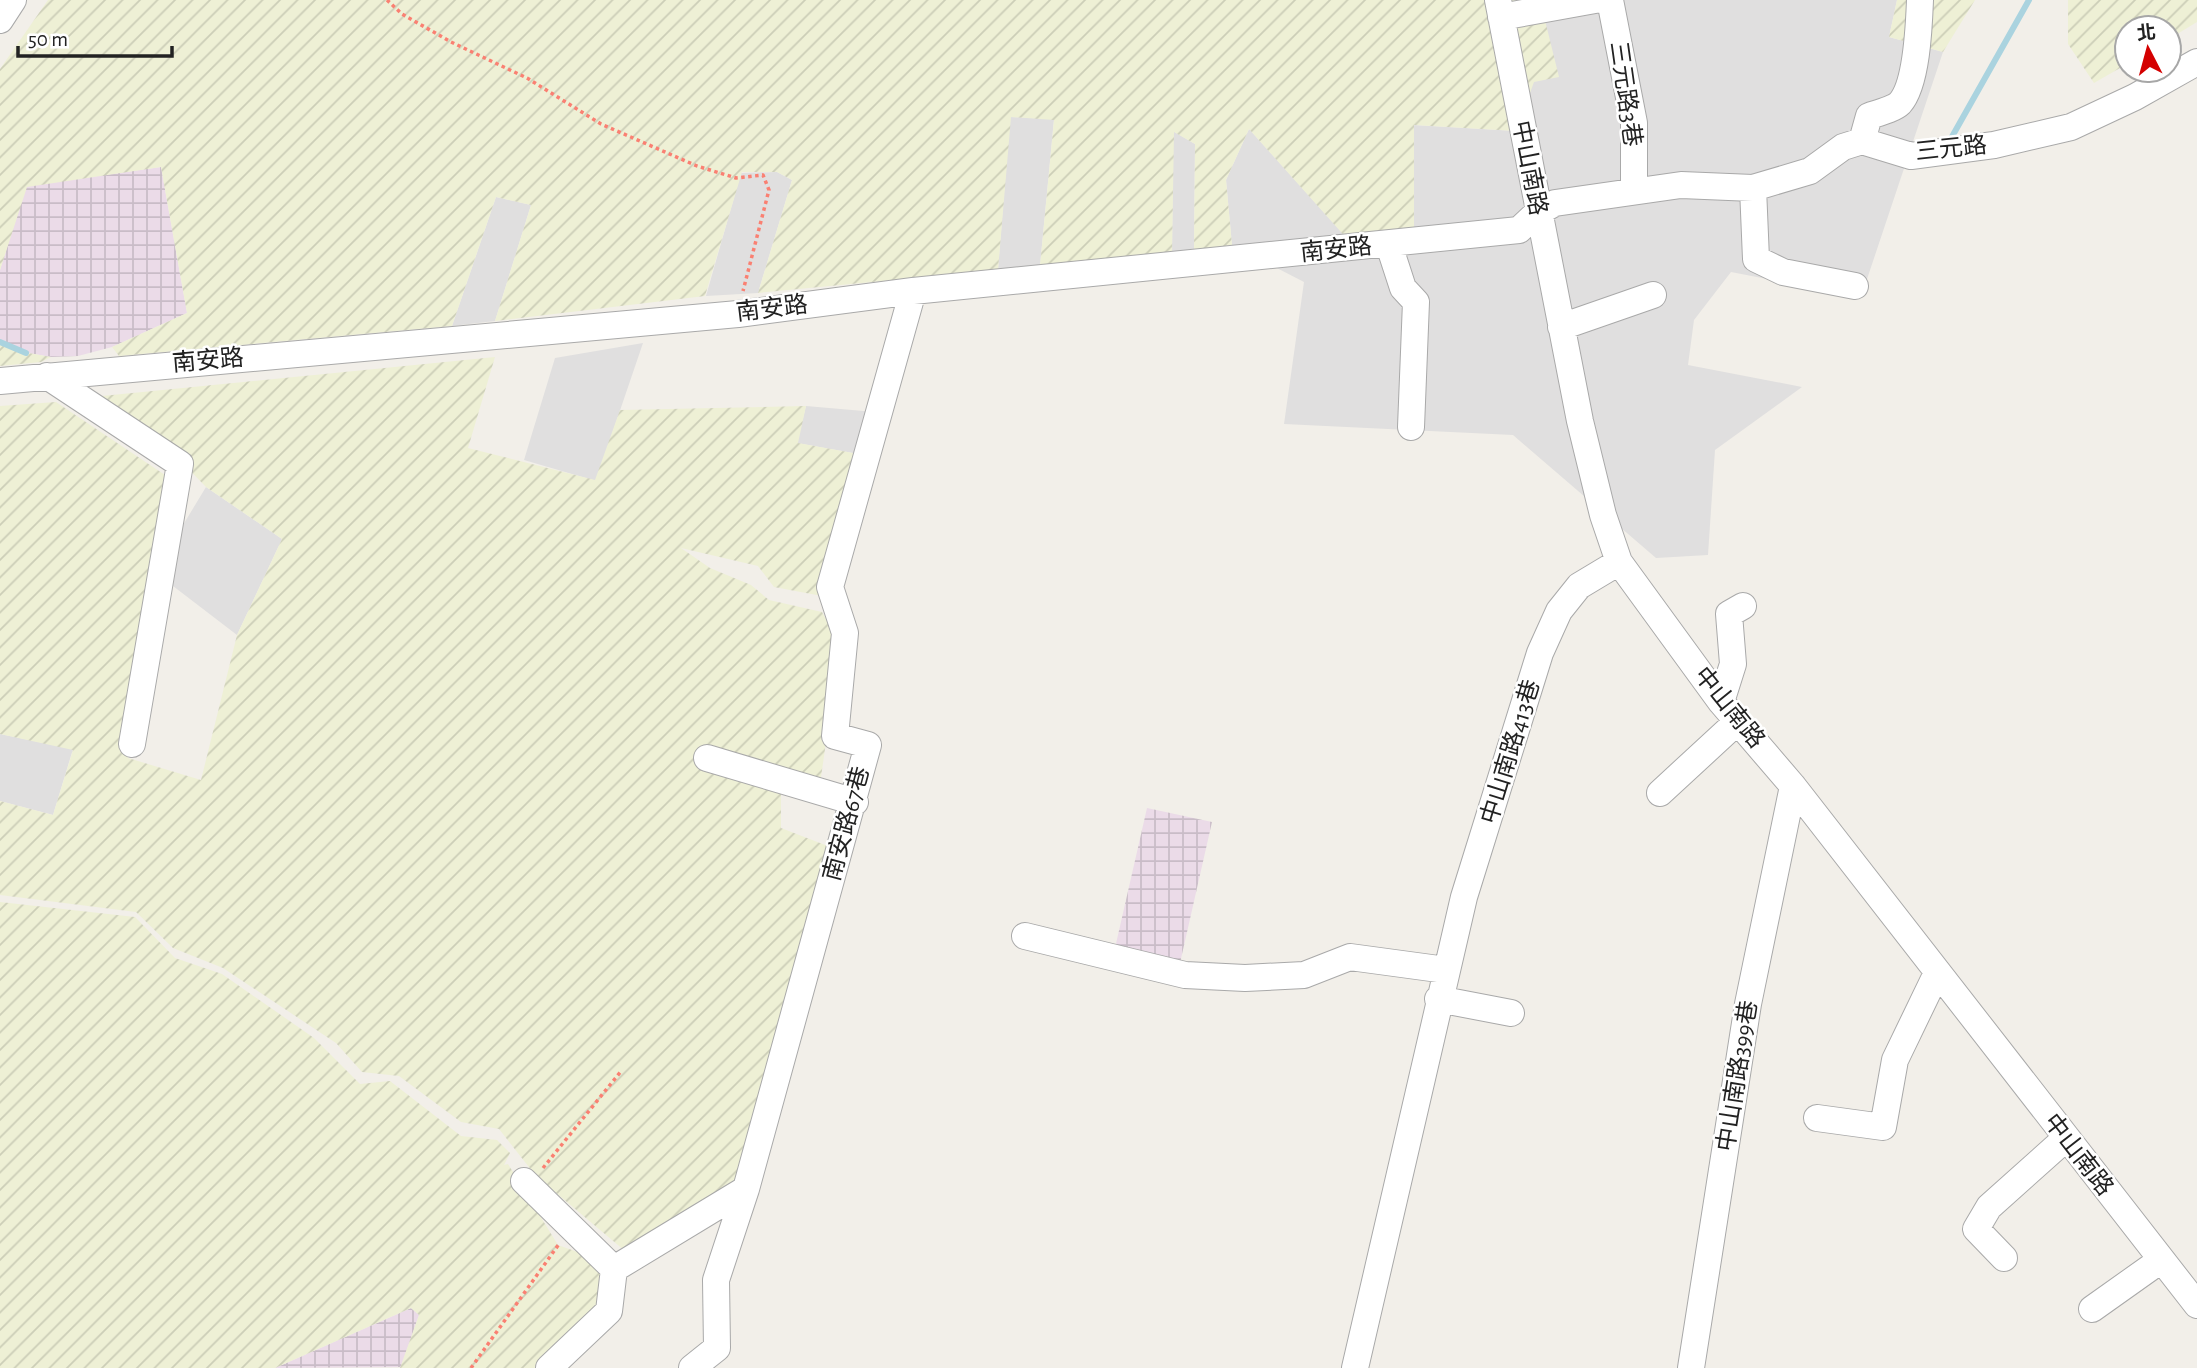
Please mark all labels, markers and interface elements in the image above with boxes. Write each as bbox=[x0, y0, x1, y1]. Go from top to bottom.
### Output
scale bar bbox=[18, 14, 172, 58]
north arrow bbox=[2113, 14, 2183, 84]
text: 北 bbox=[2136, 22, 2157, 44]
text: 50 m bbox=[28, 29, 68, 50]
street label: 三元路3巷 bbox=[1606, 40, 1646, 148]
street label: 中山南路 bbox=[1508, 118, 1552, 217]
street label: 三元路 bbox=[1914, 131, 1988, 165]
street label: 南安路 bbox=[1299, 232, 1373, 266]
street label: 南安路 bbox=[735, 291, 809, 325]
street label: 南安路 bbox=[171, 344, 245, 376]
street label: 中山南路 bbox=[1689, 662, 1770, 753]
street label: 中山南路413巷 bbox=[1476, 676, 1544, 827]
street label: 南安路67巷 bbox=[818, 764, 874, 884]
street label: 中山南路399巷 bbox=[1712, 999, 1762, 1153]
street label: 中山南路 bbox=[2039, 1109, 2119, 1200]

